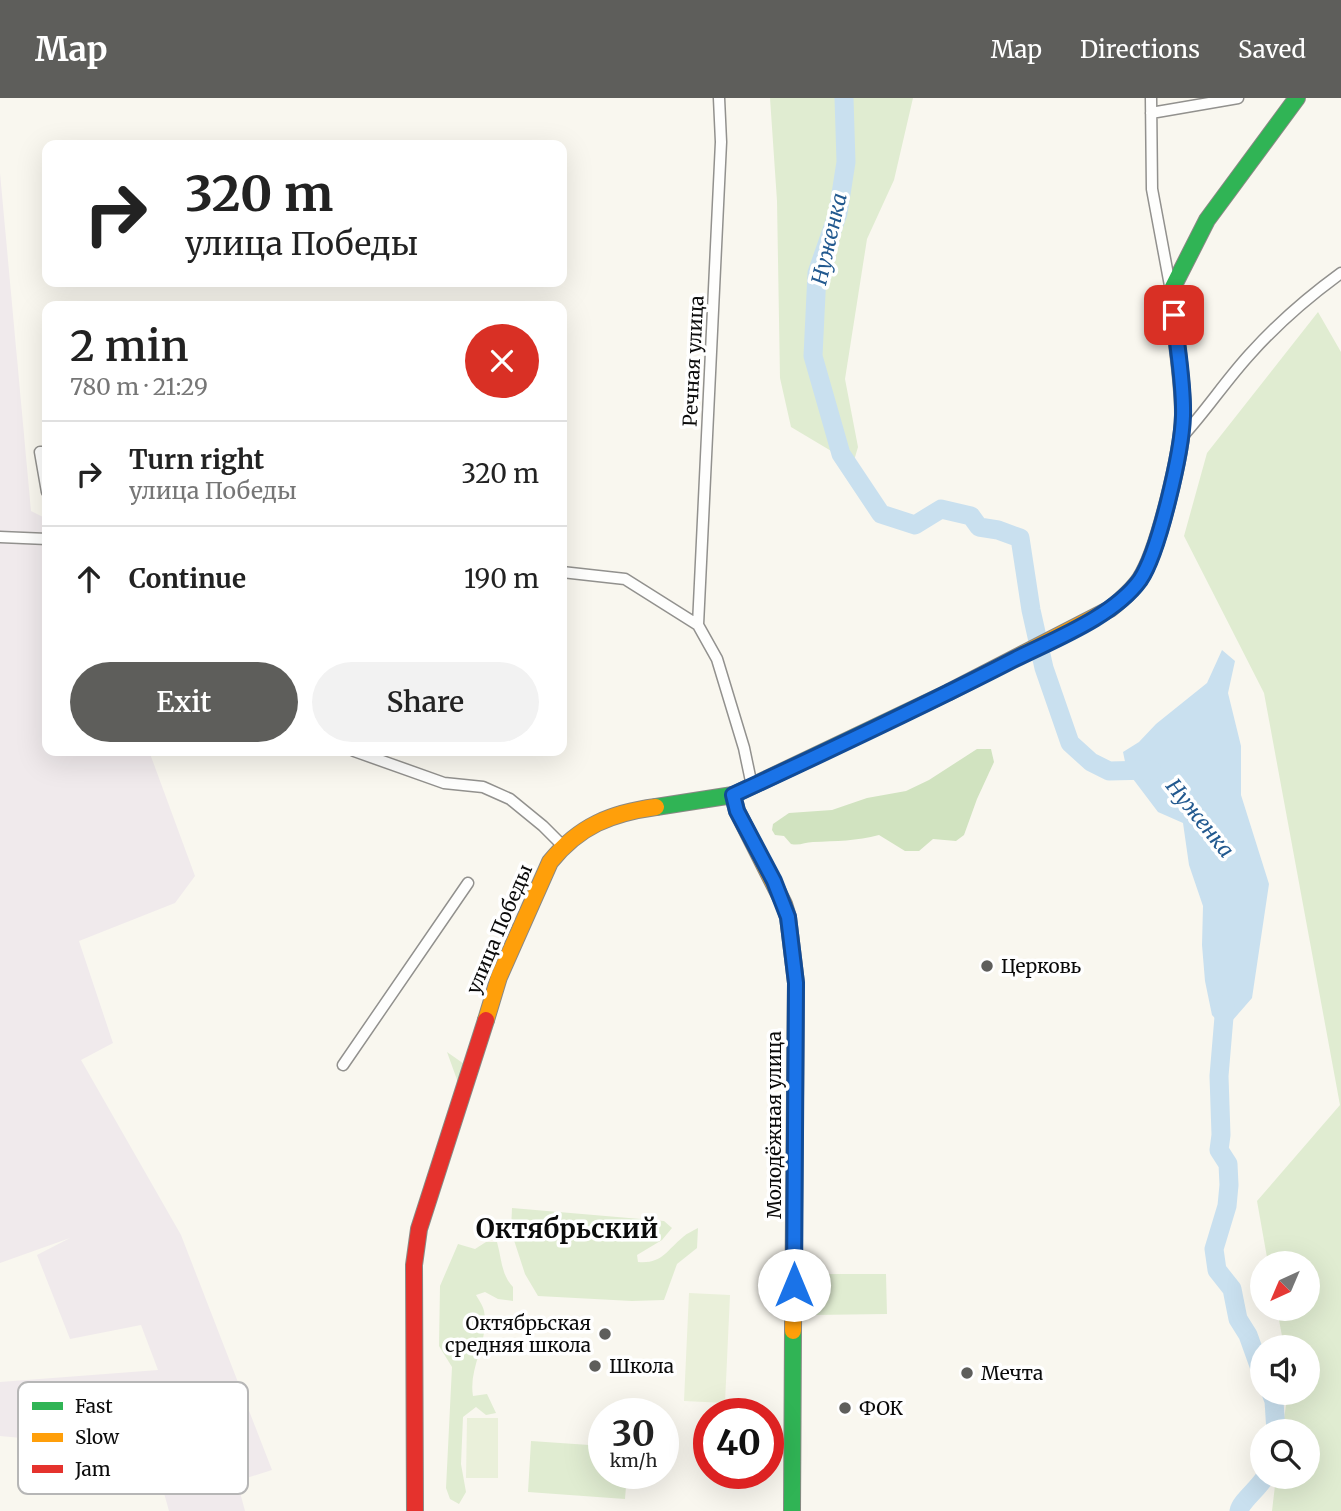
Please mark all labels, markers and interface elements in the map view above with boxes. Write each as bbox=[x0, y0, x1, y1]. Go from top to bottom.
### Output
text: Map bbox=[35, 29, 108, 70]
text: Map bbox=[991, 34, 1042, 65]
text: Directions bbox=[1080, 34, 1200, 65]
text: Saved bbox=[1238, 34, 1306, 65]
text: 320 m bbox=[185, 163, 333, 224]
icon: right bbox=[70, 168, 161, 259]
water label: Нуженка bbox=[805, 190, 853, 288]
text: улица Победы bbox=[185, 224, 418, 264]
pin bbox=[1144, 285, 1204, 345]
street label: Речная улица bbox=[678, 295, 708, 427]
icon: arrive bbox=[1155, 296, 1193, 334]
text: 2 min bbox=[70, 320, 189, 372]
button: close bbox=[465, 324, 539, 398]
text: 780 m · 21:29 bbox=[70, 372, 208, 401]
text: Turn right bbox=[129, 443, 264, 476]
icon: right bbox=[70, 455, 108, 493]
text: 320 m bbox=[461, 457, 539, 490]
text: улица Победы bbox=[129, 476, 297, 505]
icon: ahead bbox=[70, 560, 108, 598]
text: Continue bbox=[129, 562, 246, 595]
text: 190 m bbox=[464, 562, 539, 595]
button: Exit bbox=[70, 662, 298, 742]
button: Share bbox=[312, 662, 539, 742]
water label: Нуженка bbox=[1160, 773, 1240, 863]
street label: улица Победы bbox=[461, 861, 537, 997]
place label: Церковь bbox=[1001, 954, 1082, 978]
marker: Церковь bbox=[979, 958, 995, 974]
street label: Молодёжная улица bbox=[762, 1031, 786, 1219]
district label: Октябрьский bbox=[476, 1212, 658, 1245]
position arrow bbox=[757, 1248, 831, 1322]
north arrow bbox=[1250, 1251, 1320, 1321]
map controls bbox=[1250, 1251, 1320, 1489]
place label: Октябрьская средняя школа bbox=[445, 1311, 591, 1357]
marker: Октябрьская средняя школа bbox=[597, 1326, 613, 1342]
button: sound bbox=[1250, 1335, 1320, 1405]
place label: Школа bbox=[609, 1354, 674, 1378]
marker: Школа bbox=[587, 1358, 603, 1374]
place label: Мечта bbox=[981, 1361, 1043, 1385]
marker: Мечта bbox=[959, 1365, 975, 1381]
legend bbox=[18, 1382, 248, 1494]
text: Fast bbox=[75, 1394, 113, 1418]
place label: ФОК bbox=[859, 1396, 903, 1420]
speed limit sign: 40 bbox=[693, 1398, 784, 1489]
marker: ФОК bbox=[837, 1400, 853, 1416]
text: 30 bbox=[612, 1412, 655, 1456]
button: search bbox=[1250, 1419, 1320, 1489]
text: Slow bbox=[75, 1425, 120, 1449]
text: km/h bbox=[610, 1449, 657, 1472]
text: Jam bbox=[74, 1457, 111, 1481]

